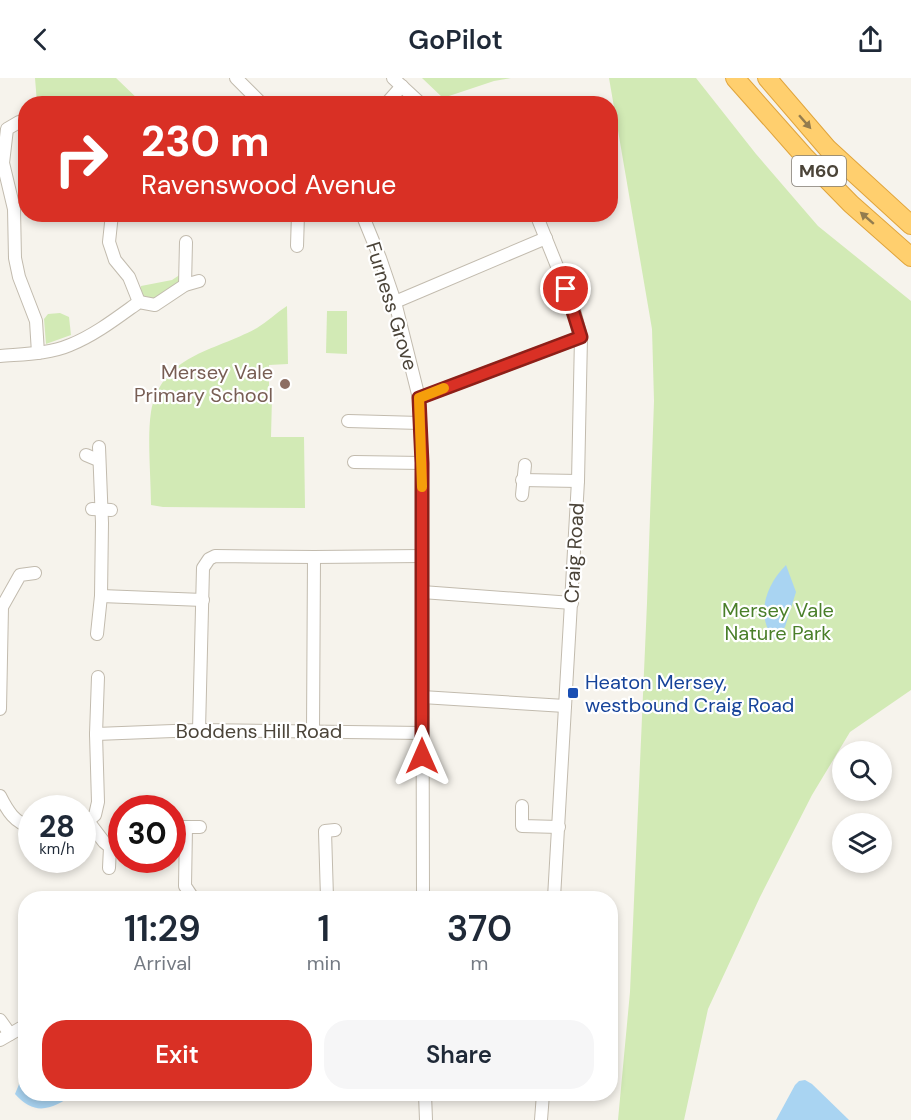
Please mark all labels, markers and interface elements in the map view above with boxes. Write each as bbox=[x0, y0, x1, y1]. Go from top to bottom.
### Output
text: GoPilot bbox=[408, 22, 503, 57]
icon: back bbox=[24, 23, 57, 56]
icon: share bbox=[854, 23, 887, 56]
text: 230 m bbox=[141, 114, 270, 169]
one-way arrow bbox=[798, 114, 811, 129]
icon: right bbox=[42, 120, 120, 198]
road number: M60 bbox=[792, 156, 846, 186]
text: Ravenswood Avenue bbox=[141, 167, 396, 202]
one-way arrow bbox=[860, 212, 875, 225]
street label: Furness Grove bbox=[360, 239, 424, 373]
pin bbox=[540, 263, 591, 314]
icon: arrive bbox=[549, 272, 582, 305]
place label: Mersey Vale Primary School bbox=[134, 359, 273, 408]
marker: Mersey Vale Primary School bbox=[278, 377, 292, 391]
street label: Craig Road bbox=[558, 502, 590, 604]
park label: Mersey Vale Nature Park bbox=[722, 597, 834, 646]
place label: Heaton Mersey, westbound Craig Road bbox=[585, 669, 794, 718]
marker: Heaton Mersey, westbound Craig Road bbox=[566, 686, 580, 700]
street label: Boddens Hill Road bbox=[176, 718, 342, 744]
position arrow bbox=[390, 724, 454, 788]
map controls bbox=[832, 741, 892, 873]
button: search bbox=[832, 741, 892, 801]
speed limit sign: 30 bbox=[108, 795, 186, 873]
text: 28 bbox=[39, 807, 75, 846]
button: layers bbox=[832, 813, 892, 873]
text: km/h bbox=[39, 839, 75, 859]
text: 11:29 bbox=[124, 905, 201, 952]
text: 1 bbox=[318, 905, 330, 952]
text: 370 bbox=[447, 905, 512, 952]
text: Arrival bbox=[133, 950, 192, 976]
text: min bbox=[307, 950, 341, 976]
text: m bbox=[471, 950, 488, 976]
button: Exit bbox=[42, 1020, 312, 1089]
button: Share bbox=[324, 1020, 594, 1089]

